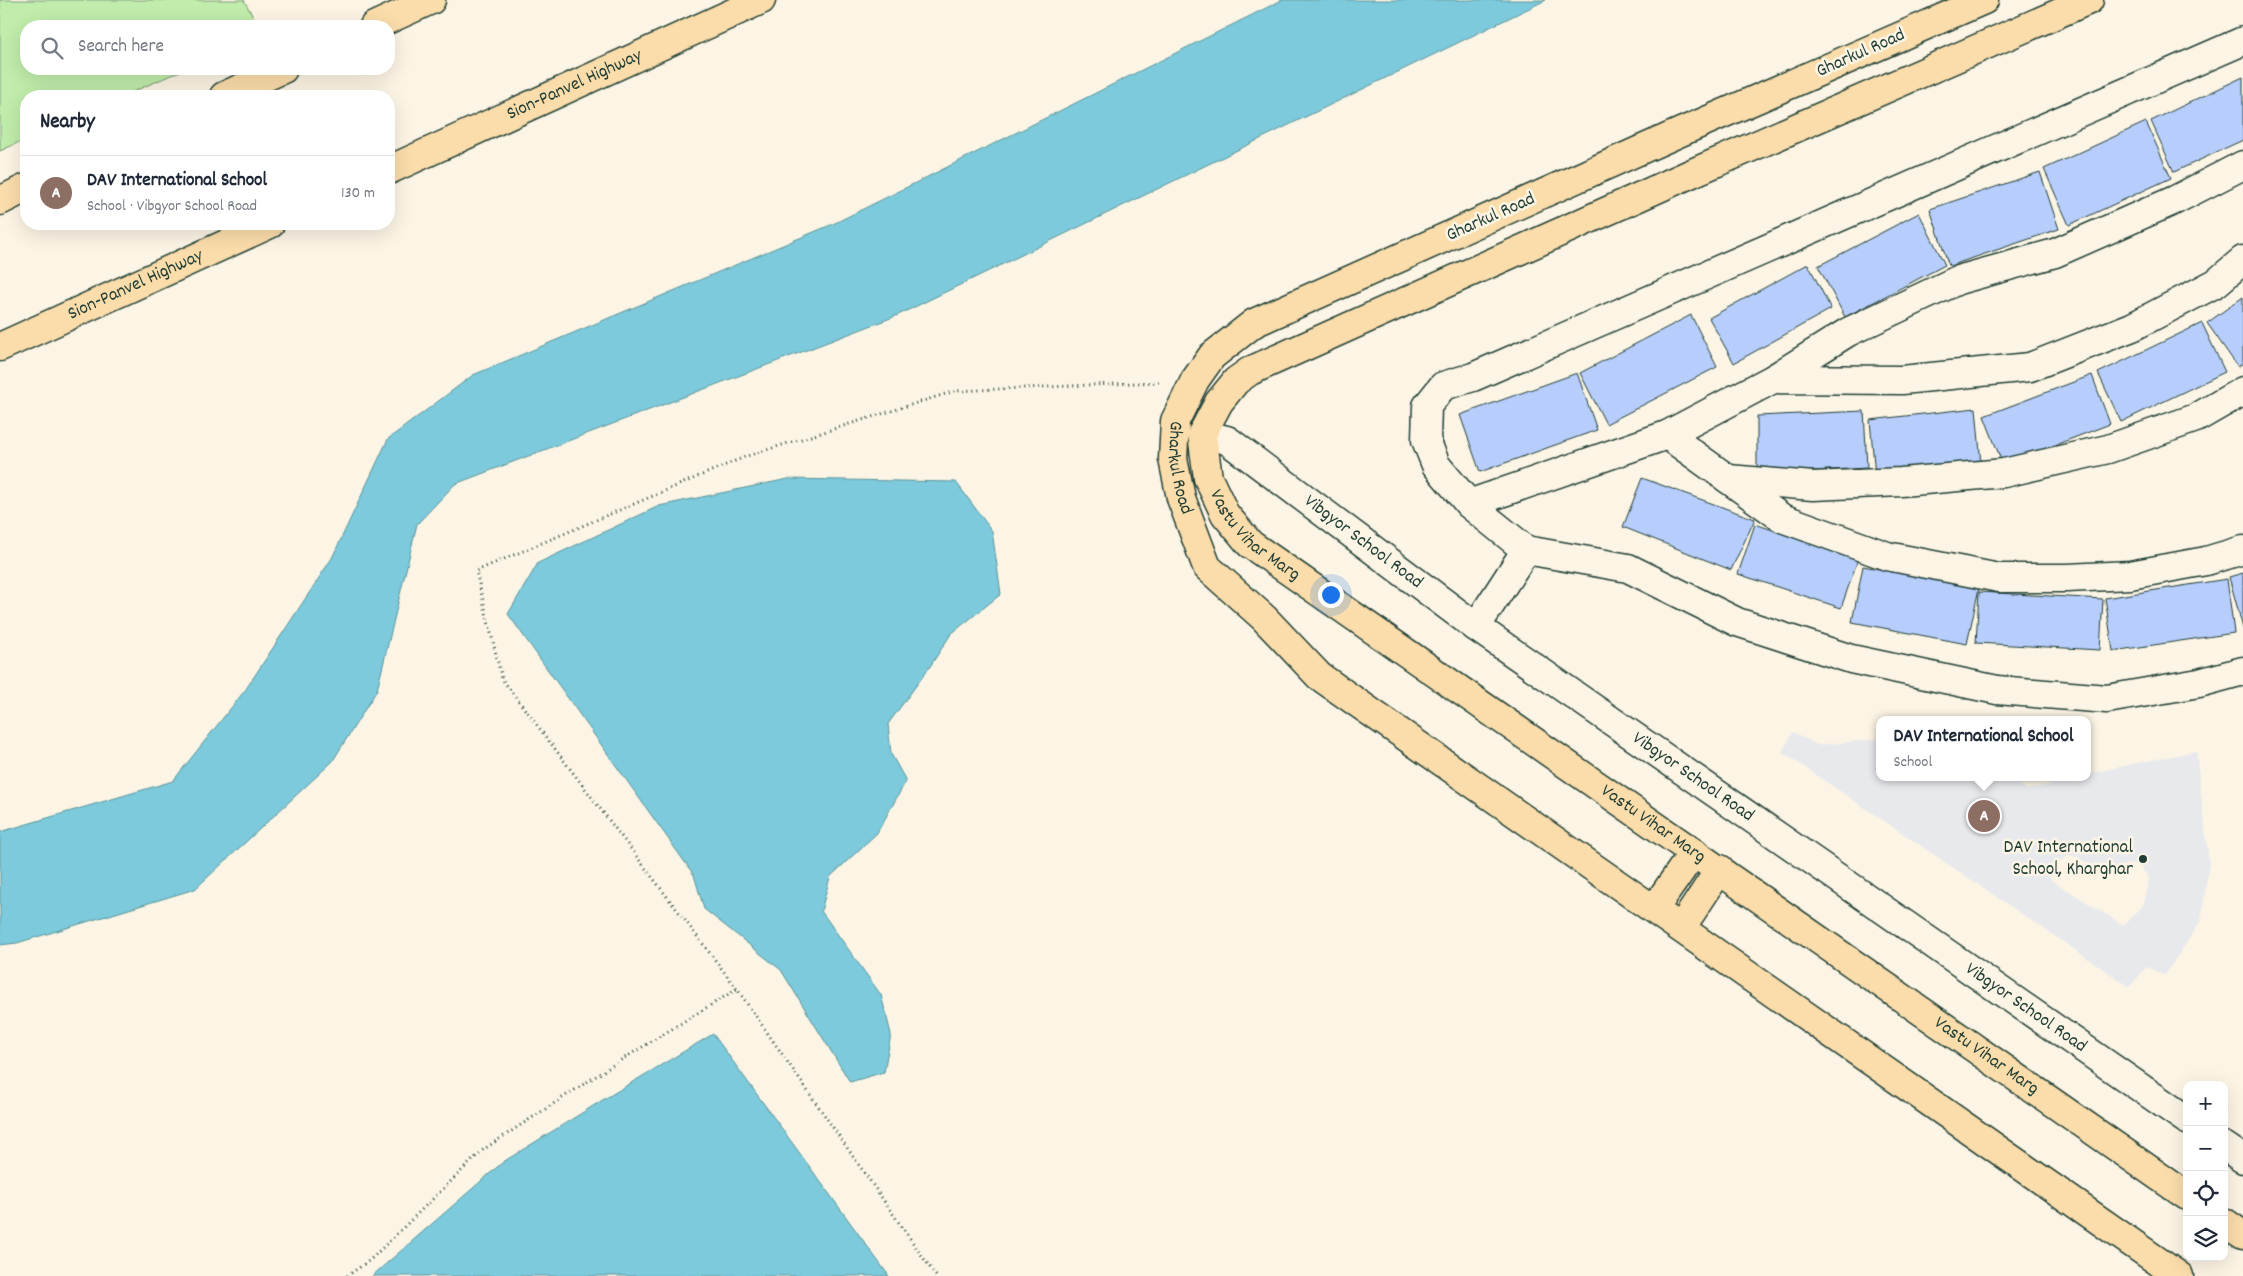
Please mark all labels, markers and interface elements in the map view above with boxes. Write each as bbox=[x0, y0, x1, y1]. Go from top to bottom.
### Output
search box bbox=[20, 20, 395, 75]
street label: Gharkul Road bbox=[1812, 22, 1910, 86]
icon: search bbox=[38, 34, 66, 62]
text: Search here bbox=[78, 34, 164, 61]
street label: Sion-Panvel Highway bbox=[502, 42, 647, 128]
text: Nearby bbox=[40, 108, 95, 138]
text: DAV International School bbox=[87, 168, 267, 195]
text: A bbox=[52, 182, 60, 205]
text: 130 m bbox=[341, 182, 375, 205]
street label: Gharkul Road bbox=[1442, 186, 1540, 250]
text: School · Vibgyor School Road bbox=[87, 195, 257, 218]
street label: Sion-Panvel Highway bbox=[63, 242, 208, 328]
street label: Gharkul Road bbox=[1159, 420, 1200, 518]
street label: Vastu Vihar Marg bbox=[1202, 485, 1306, 588]
street label: Vibgyor School Road bbox=[1298, 489, 1428, 596]
your location bbox=[1318, 582, 1344, 608]
popup bbox=[1876, 716, 2091, 781]
text: DAV International School bbox=[1893, 724, 2074, 751]
street label: Vibgyor School Road bbox=[1626, 726, 1759, 829]
text: School bbox=[1893, 751, 1932, 774]
street label: Vastu Vihar Marg bbox=[1595, 778, 1711, 871]
pin: A bbox=[1968, 797, 2000, 835]
place label: DAV International School, Kharghar bbox=[2003, 835, 2133, 884]
marker: DAV International School, Kharghar bbox=[2137, 853, 2149, 865]
street label: Vibgyor School Road bbox=[1959, 956, 2092, 1060]
street label: Vastu Vihar Marg bbox=[1928, 1010, 2044, 1102]
map controls bbox=[2183, 1081, 2228, 1261]
button: + bbox=[2183, 1081, 2228, 1126]
button: − bbox=[2183, 1126, 2228, 1171]
button: locate bbox=[2183, 1171, 2228, 1216]
button: layers bbox=[2183, 1216, 2228, 1261]

